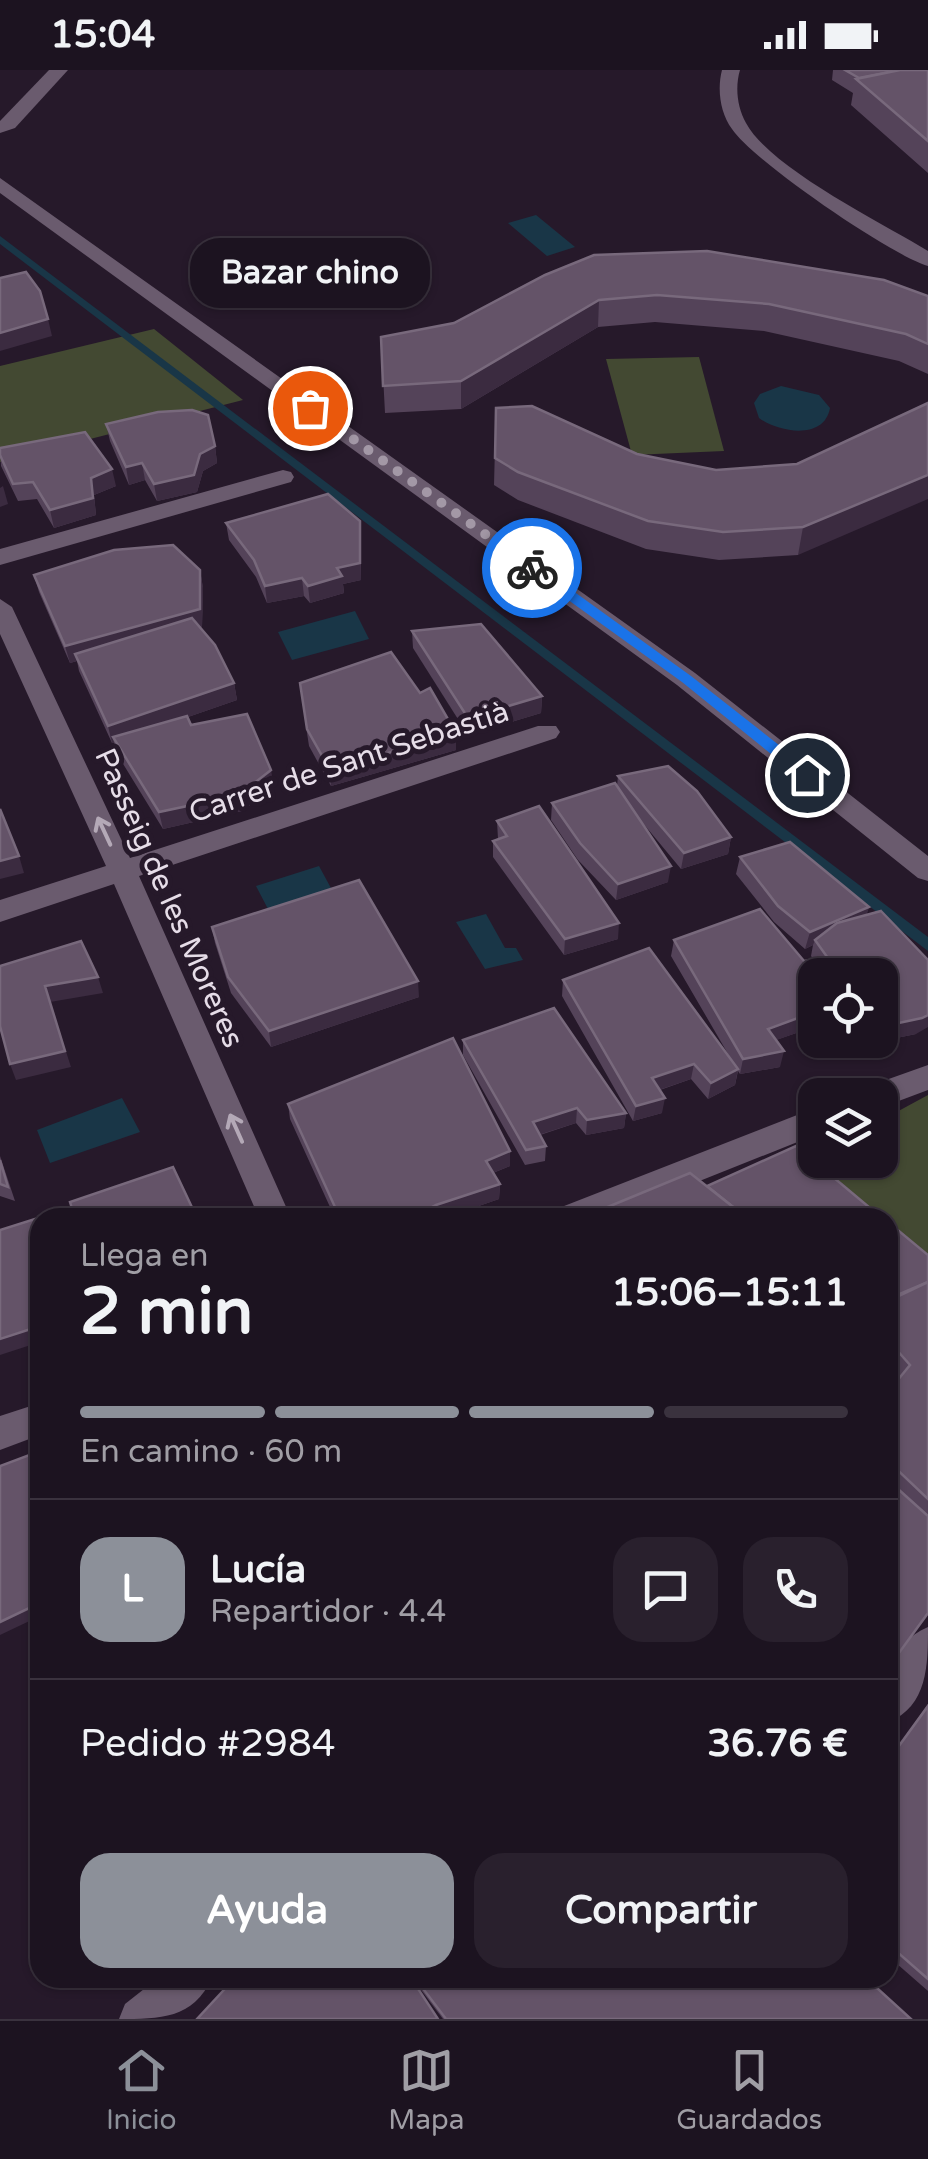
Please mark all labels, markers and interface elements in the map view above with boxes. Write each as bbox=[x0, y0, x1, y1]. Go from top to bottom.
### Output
text: 15:04 bbox=[50, 12, 155, 58]
callout: Bazar chino bbox=[190, 238, 430, 308]
text: Bazar chino bbox=[221, 254, 399, 292]
pin bbox=[268, 366, 353, 451]
icon: bag bbox=[283, 381, 338, 436]
courier bbox=[482, 518, 582, 618]
icon: bike bbox=[505, 541, 560, 596]
street label: Carrer de Sant Sebastià bbox=[184, 693, 514, 831]
pin bbox=[765, 733, 850, 818]
street label: Passeig de les Moreres bbox=[86, 743, 252, 1053]
icon: home bbox=[780, 748, 835, 803]
one-way arrow bbox=[94, 817, 113, 847]
map controls bbox=[798, 958, 898, 1178]
button: locate bbox=[798, 958, 898, 1058]
button: layers bbox=[798, 1078, 898, 1178]
one-way arrow bbox=[226, 1113, 244, 1144]
text: Llega en bbox=[80, 1237, 209, 1275]
text: 15:06–15:11 bbox=[611, 1270, 848, 1316]
text: 2 min bbox=[80, 1273, 253, 1352]
text: En camino · 60 m bbox=[80, 1433, 342, 1471]
button: chat bbox=[613, 1537, 718, 1642]
button: phone bbox=[743, 1537, 848, 1642]
text: Lucía bbox=[210, 1547, 306, 1593]
text: L bbox=[122, 1566, 143, 1612]
text: Repartidor · 4.4 bbox=[210, 1593, 446, 1631]
text: Pedido #2984 bbox=[80, 1721, 336, 1767]
text: 36.76 € bbox=[707, 1721, 848, 1767]
button: Ayuda bbox=[80, 1853, 454, 1968]
button: Compartir bbox=[474, 1853, 848, 1968]
tab: Inicio bbox=[106, 2043, 177, 2137]
tab: Mapa bbox=[388, 2043, 465, 2137]
tab: Guardados bbox=[676, 2043, 822, 2137]

